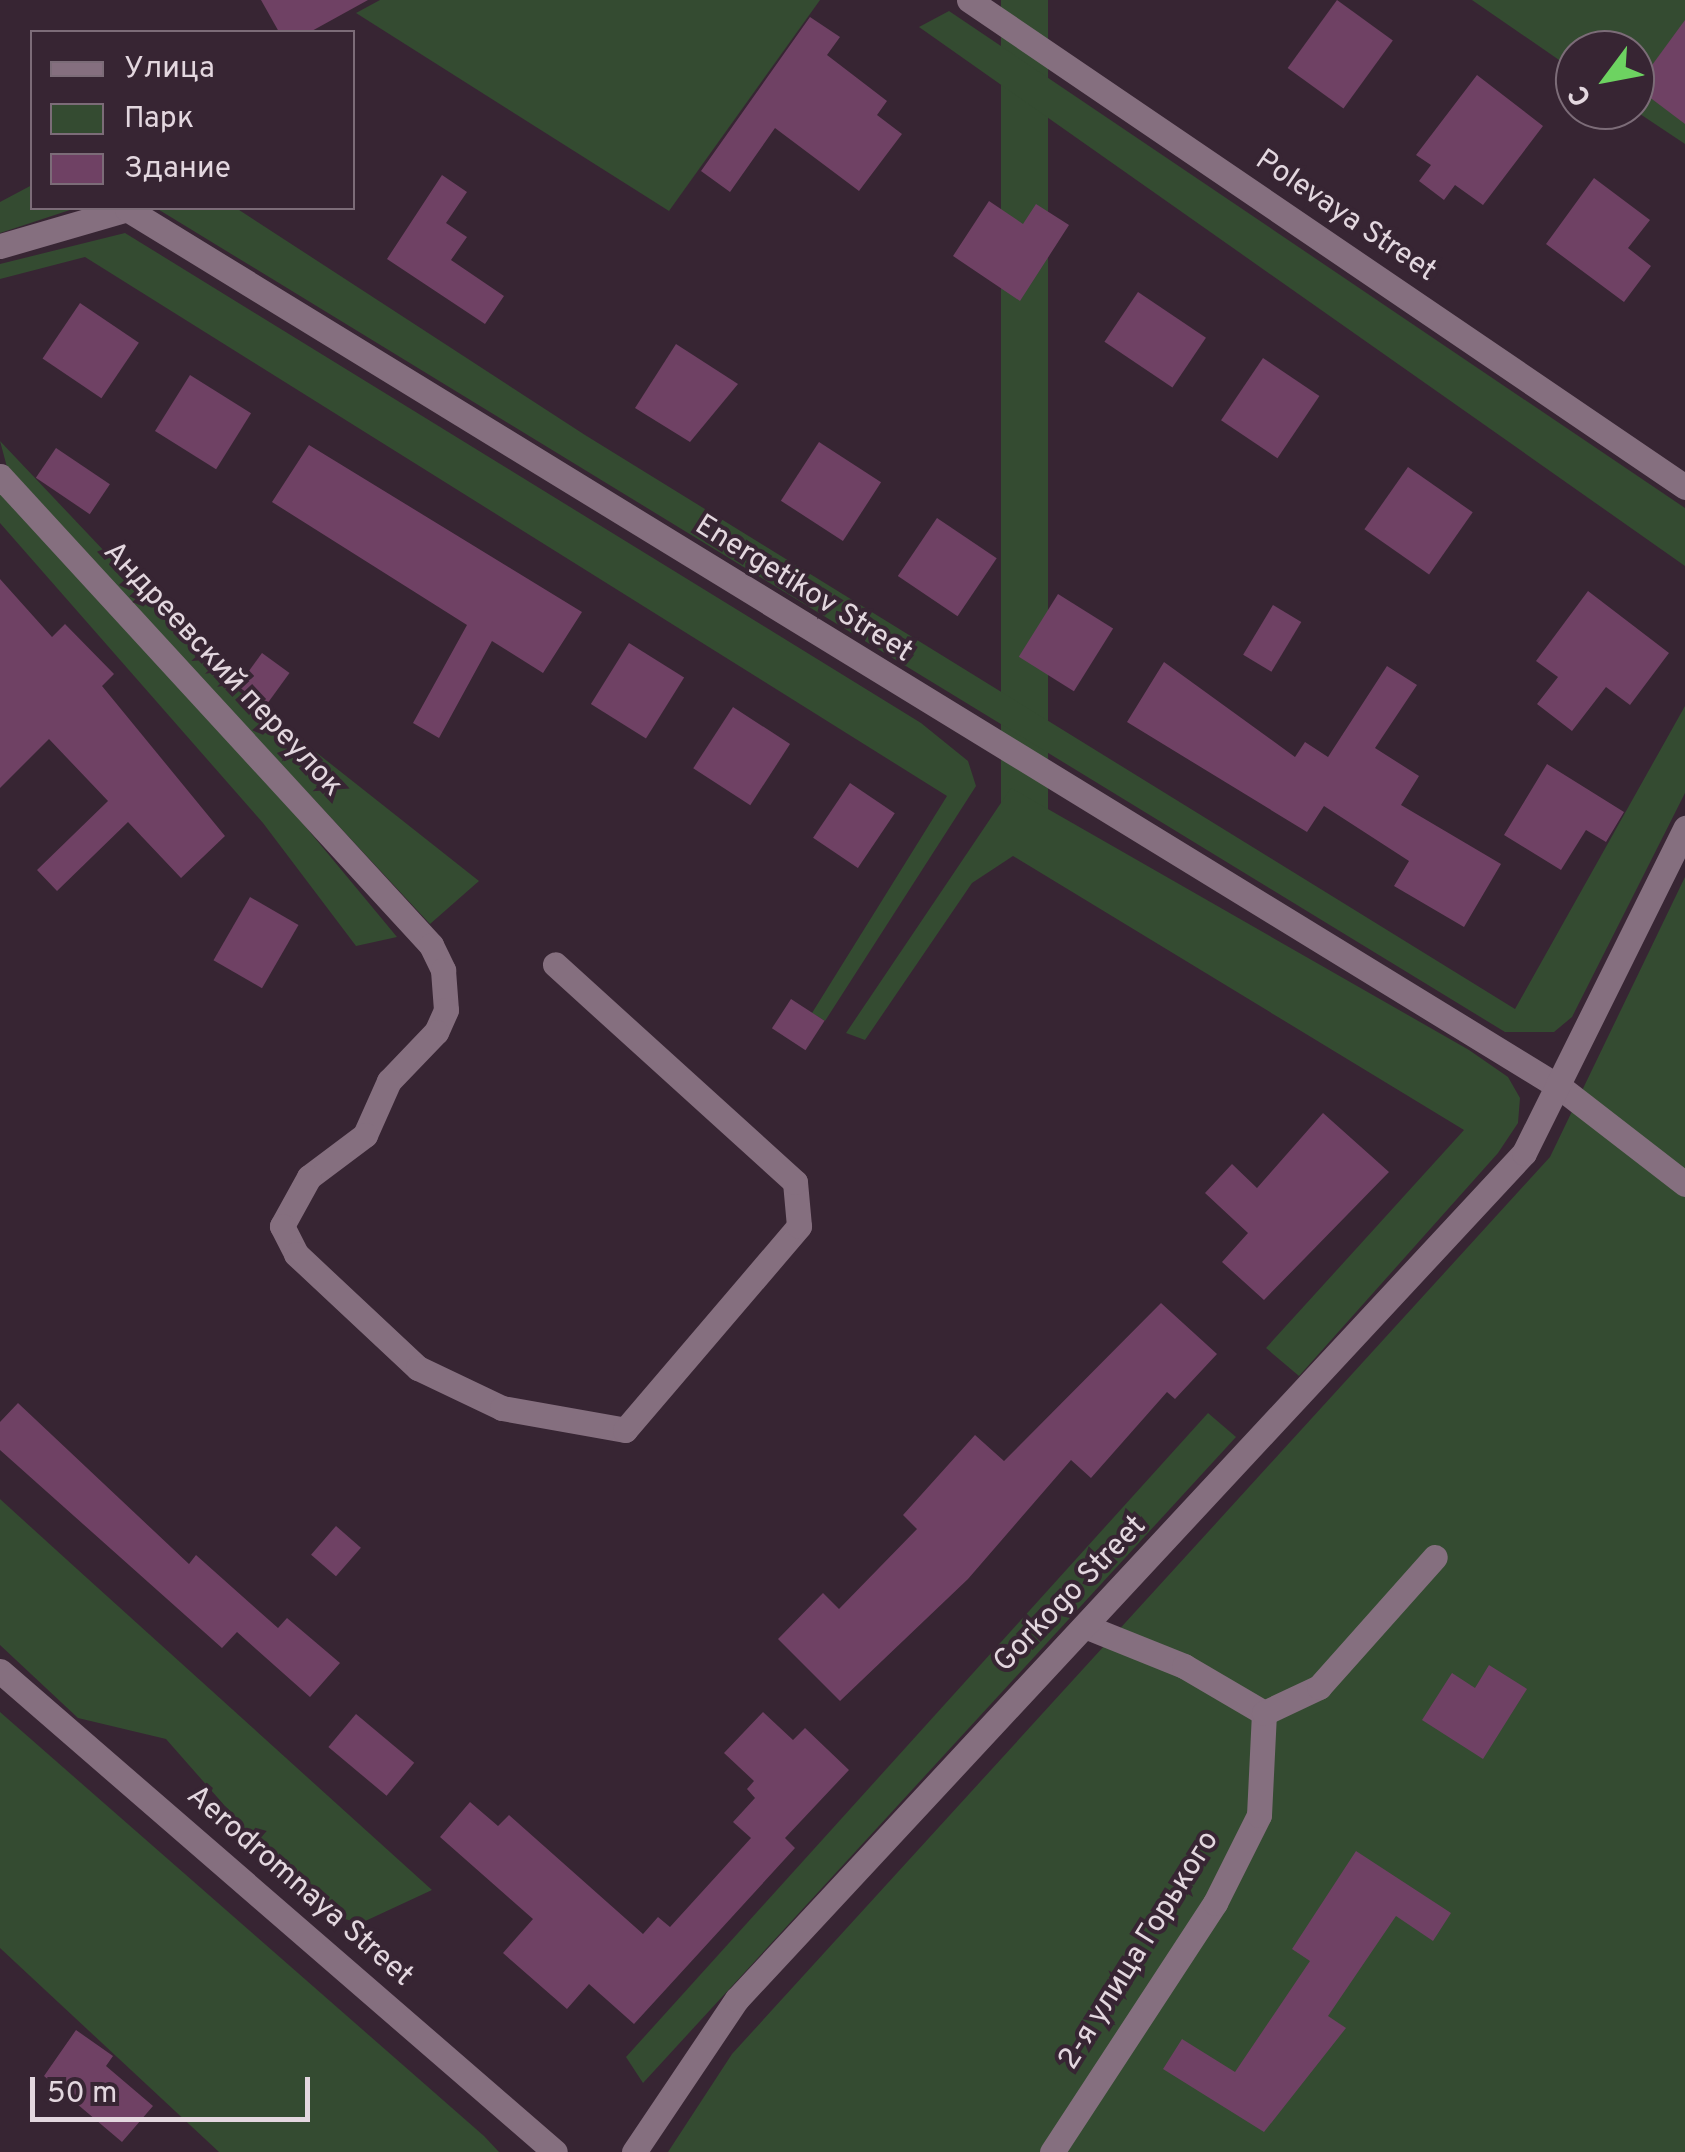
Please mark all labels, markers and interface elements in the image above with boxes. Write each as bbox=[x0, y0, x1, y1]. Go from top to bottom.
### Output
legend bbox=[30, 30, 355, 210]
north arrow bbox=[1555, 30, 1655, 130]
text: Улица bbox=[124, 51, 215, 88]
text: С bbox=[1561, 78, 1601, 112]
text: Парк bbox=[124, 101, 194, 138]
street label: Polevaya Street bbox=[1248, 143, 1442, 291]
text: Здание bbox=[124, 151, 231, 188]
street label: Energetikov Street bbox=[687, 508, 919, 672]
street label: Андреевский переулок bbox=[95, 535, 349, 805]
street label: Gorkogo Street bbox=[987, 1509, 1155, 1681]
street label: Aerodromnaya Street bbox=[178, 1779, 420, 1995]
street label: 2-я улица Горького bbox=[1052, 1825, 1228, 2077]
scale bar bbox=[35, 2057, 315, 2119]
text: 50 m bbox=[47, 2076, 117, 2113]

